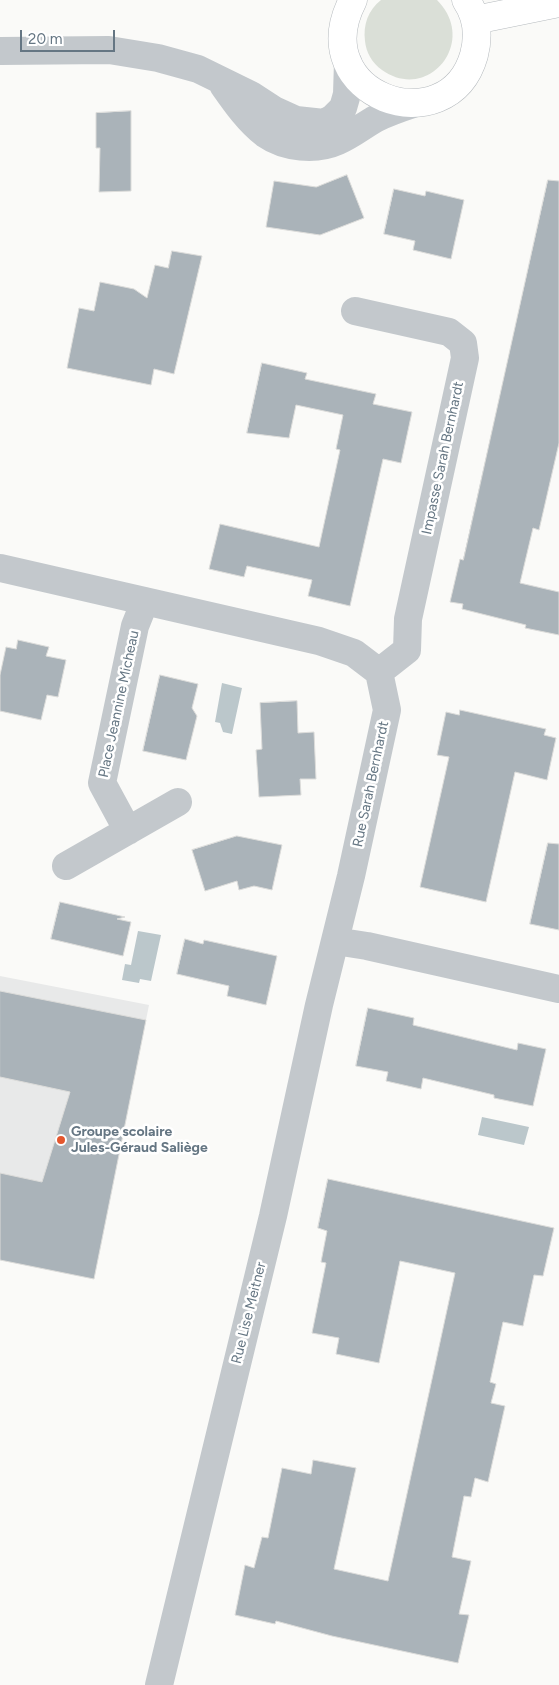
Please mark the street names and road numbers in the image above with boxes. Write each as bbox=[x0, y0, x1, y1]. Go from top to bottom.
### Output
street label: Impasse Sarah Bernhardt bbox=[419, 380, 467, 536]
street label: Place Jeannine Micheau bbox=[95, 629, 143, 779]
street label: Rue Sarah Bernhardt bbox=[349, 719, 393, 849]
street label: Rue Lise Meitner bbox=[228, 1260, 270, 1366]

